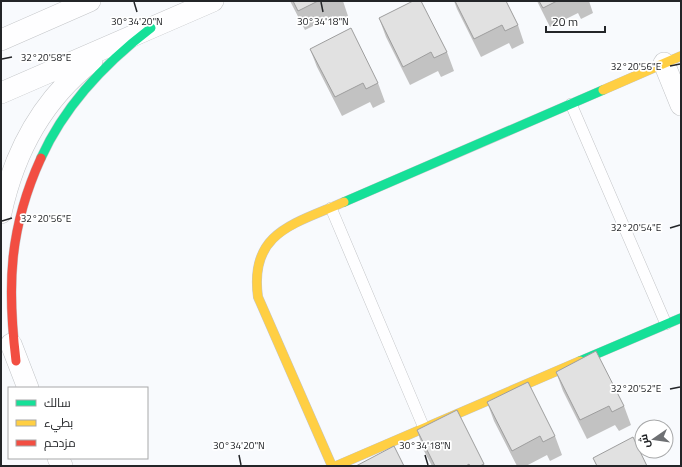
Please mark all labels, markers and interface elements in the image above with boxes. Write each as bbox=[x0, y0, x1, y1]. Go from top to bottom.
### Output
scale bar bbox=[546, 8, 605, 34]
text: 20 m bbox=[552, 12, 578, 31]
text: 30°34'20"N bbox=[111, 14, 163, 29]
text: 30°34'18"N bbox=[297, 14, 349, 29]
text: 32°20'58"E bbox=[21, 50, 72, 65]
text: 32°20'56"E bbox=[611, 59, 662, 74]
text: 32°20'56"E bbox=[21, 211, 72, 226]
text: 32°20'54"E bbox=[611, 220, 662, 235]
text: 32°20'52"E bbox=[611, 381, 662, 396]
legend bbox=[8, 387, 148, 459]
text: سالك bbox=[44, 393, 71, 412]
text: بطيء bbox=[44, 413, 73, 433]
north arrow bbox=[634, 419, 674, 459]
text: مزدحم bbox=[44, 433, 76, 452]
text: ش bbox=[635, 433, 654, 450]
text: 30°34'20"N bbox=[213, 438, 265, 453]
text: 30°34'18"N bbox=[399, 438, 451, 453]

